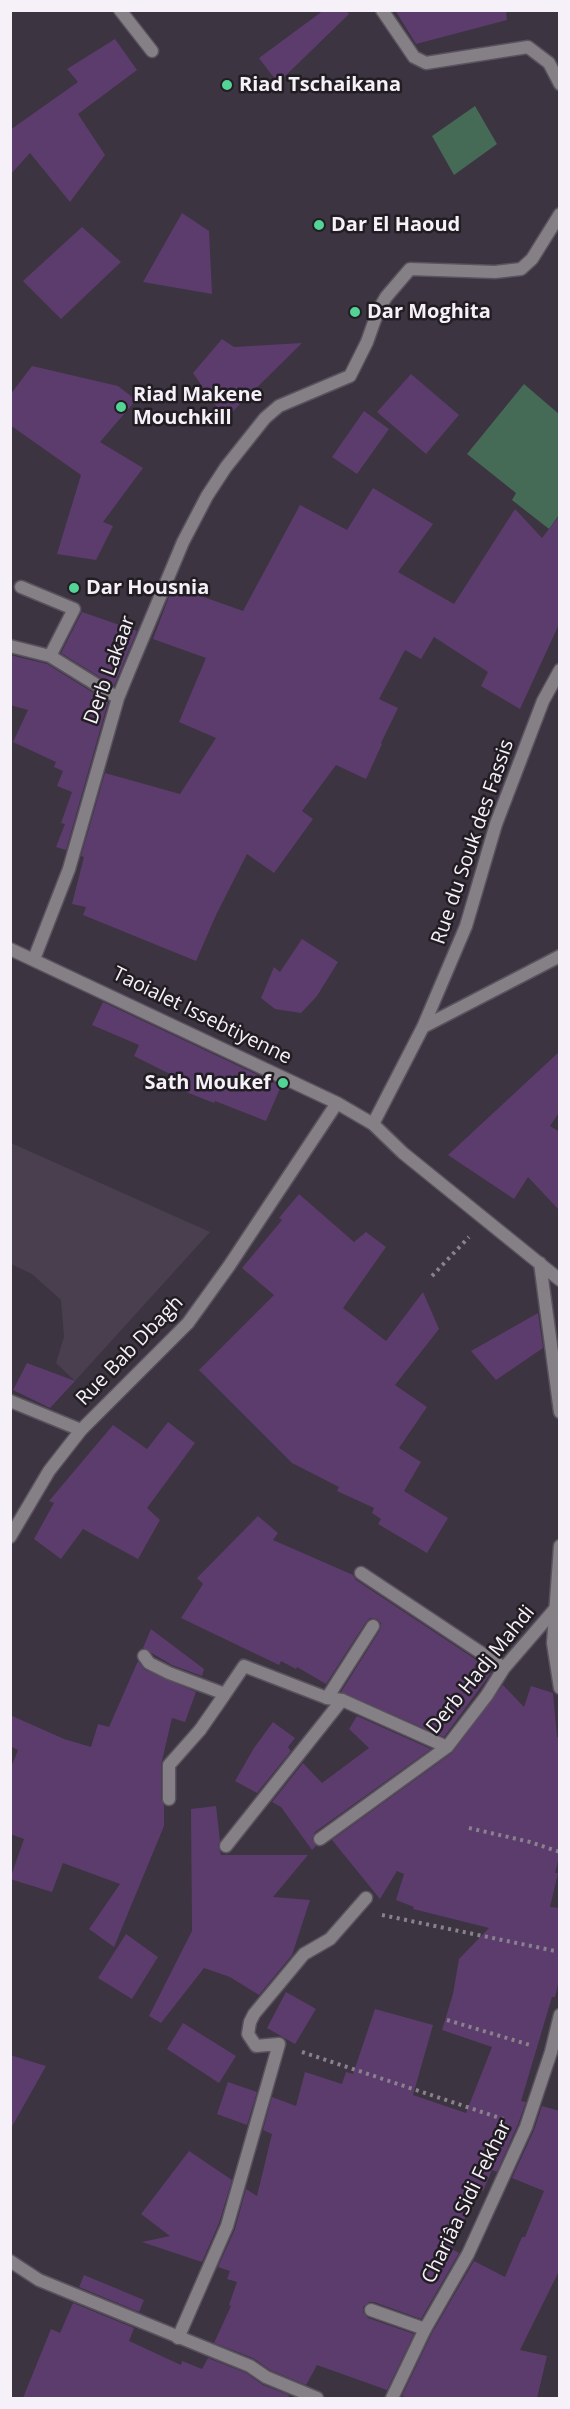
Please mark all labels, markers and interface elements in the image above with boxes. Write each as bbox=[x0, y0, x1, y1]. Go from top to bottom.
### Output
place label: Riad Tschaikana bbox=[239, 73, 401, 97]
marker: Riad Tschaikana bbox=[220, 78, 234, 92]
place label: Dar El Haoud bbox=[331, 213, 460, 237]
marker: Dar El Haoud bbox=[312, 218, 326, 232]
place label: Dar Moghita bbox=[367, 300, 491, 324]
marker: Dar Moghita bbox=[348, 305, 362, 319]
place label: Riad Makene Mouchkill bbox=[133, 383, 262, 430]
marker: Riad Makene Mouchkill bbox=[114, 400, 128, 414]
place label: Dar Housnia bbox=[86, 576, 209, 600]
marker: Dar Housnia bbox=[67, 581, 81, 595]
street label: Derb Lakaar bbox=[79, 612, 141, 728]
street label: Rue du Souk des Fassis bbox=[427, 736, 519, 948]
street label: Taoialet Issebtiyenne bbox=[109, 962, 295, 1070]
place label: Sath Moukef bbox=[145, 1071, 271, 1095]
marker: Sath Moukef bbox=[276, 1076, 290, 1090]
street label: Rue Bab Dbagh bbox=[72, 1291, 188, 1411]
street label: Derb Hadj Mahdi bbox=[422, 1601, 540, 1739]
street label: Chariâa Sidi Fekhar bbox=[417, 2116, 517, 2288]

